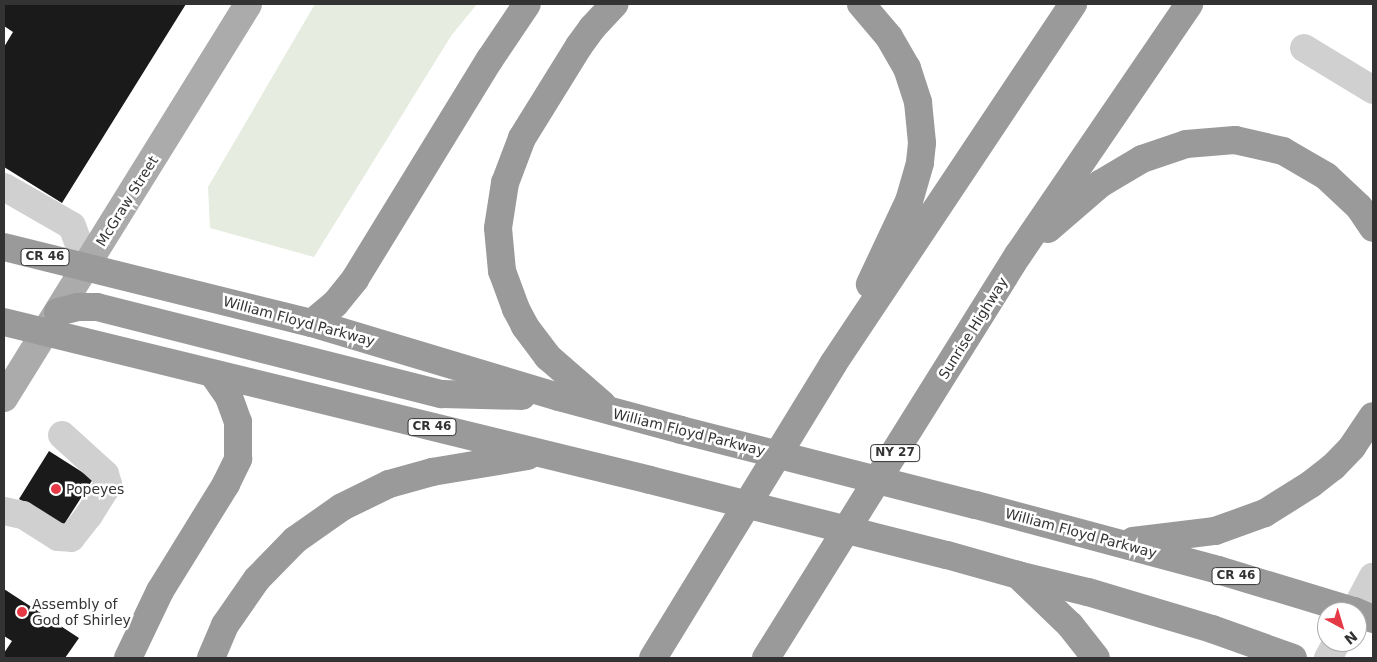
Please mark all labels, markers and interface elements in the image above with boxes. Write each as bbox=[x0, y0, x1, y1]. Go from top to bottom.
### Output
street label: McGraw Street bbox=[92, 153, 162, 249]
road number: CR 46 bbox=[20, 248, 70, 266]
street label: Sunrise Highway bbox=[935, 274, 1011, 382]
street label: William Floyd Parkway bbox=[221, 293, 377, 349]
street label: William Floyd Parkway bbox=[611, 405, 767, 459]
road number: CR 46 bbox=[407, 418, 457, 437]
road number: NY 27 bbox=[870, 443, 920, 462]
place label: Popeyes bbox=[66, 481, 124, 497]
marker: Popeyes bbox=[50, 483, 62, 495]
street label: William Floyd Parkway bbox=[1003, 505, 1159, 561]
road number: CR 46 bbox=[1211, 566, 1261, 586]
place label: Assembly of God of Shirley bbox=[32, 596, 131, 628]
north arrow bbox=[1317, 602, 1367, 652]
marker: Assembly of God of Shirley bbox=[16, 606, 28, 618]
text: N bbox=[1341, 628, 1360, 648]

